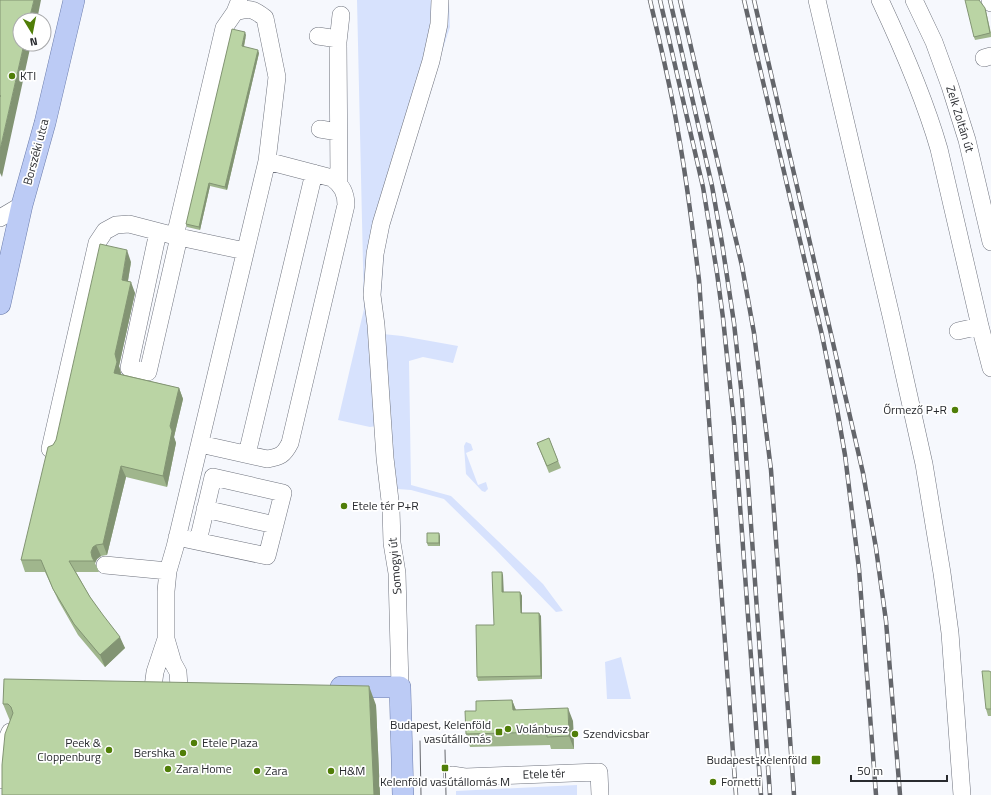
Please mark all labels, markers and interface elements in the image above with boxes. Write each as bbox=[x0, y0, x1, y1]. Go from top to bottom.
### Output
north arrow bbox=[12, 12, 52, 52]
text: N bbox=[29, 33, 39, 50]
place label: KTI bbox=[20, 66, 36, 85]
marker: KTI bbox=[7, 71, 17, 81]
street label: Zelk Zoltán út bbox=[941, 83, 980, 155]
street label: Borszéki utca bbox=[18, 117, 53, 187]
place label: Őrmező P+R bbox=[883, 400, 947, 419]
marker: Őrmező P+R bbox=[950, 405, 960, 415]
place label: Etele tér P+R bbox=[352, 496, 419, 515]
marker: Etele tér P+R bbox=[339, 501, 349, 511]
street label: Somogyi út bbox=[382, 536, 406, 595]
place label: Budapest, Kelenföld vasútállomás bbox=[390, 715, 491, 748]
place label: Volánbusz bbox=[516, 719, 568, 738]
marker: Volánbusz bbox=[503, 724, 513, 734]
place label: Szendvicsbar bbox=[583, 724, 649, 743]
marker: Budapest, Kelenföld vasútállomás bbox=[494, 727, 504, 737]
marker: Szendvicsbar bbox=[570, 729, 580, 739]
place label: Peek & Cloppenburg bbox=[37, 733, 102, 766]
place label: Etele Plaza bbox=[202, 733, 258, 752]
marker: Etele Plaza bbox=[189, 738, 199, 748]
place label: Bershka bbox=[134, 743, 175, 762]
marker: Peek & Cloppenburg bbox=[104, 745, 114, 755]
marker: Bershka bbox=[178, 748, 188, 758]
place label: Budapest-Kelenföld bbox=[706, 750, 807, 769]
marker: Budapest-Kelenföld bbox=[810, 754, 822, 766]
scale bar bbox=[851, 757, 947, 783]
place label: Zara Home bbox=[176, 759, 232, 778]
place label: Zara bbox=[265, 761, 288, 780]
place label: H&M bbox=[339, 761, 365, 780]
text: 50 m bbox=[857, 761, 883, 780]
marker: Kelenföld vasútállomás M bbox=[440, 763, 450, 773]
street label: Etele tér bbox=[522, 763, 566, 784]
marker: Zara Home bbox=[163, 764, 173, 774]
marker: Zara bbox=[252, 766, 262, 776]
marker: H&M bbox=[326, 766, 336, 776]
place label: Kelenföld vasútállomás M bbox=[380, 772, 510, 791]
place label: Fornetti bbox=[721, 772, 761, 791]
marker: Fornetti bbox=[708, 777, 718, 787]

